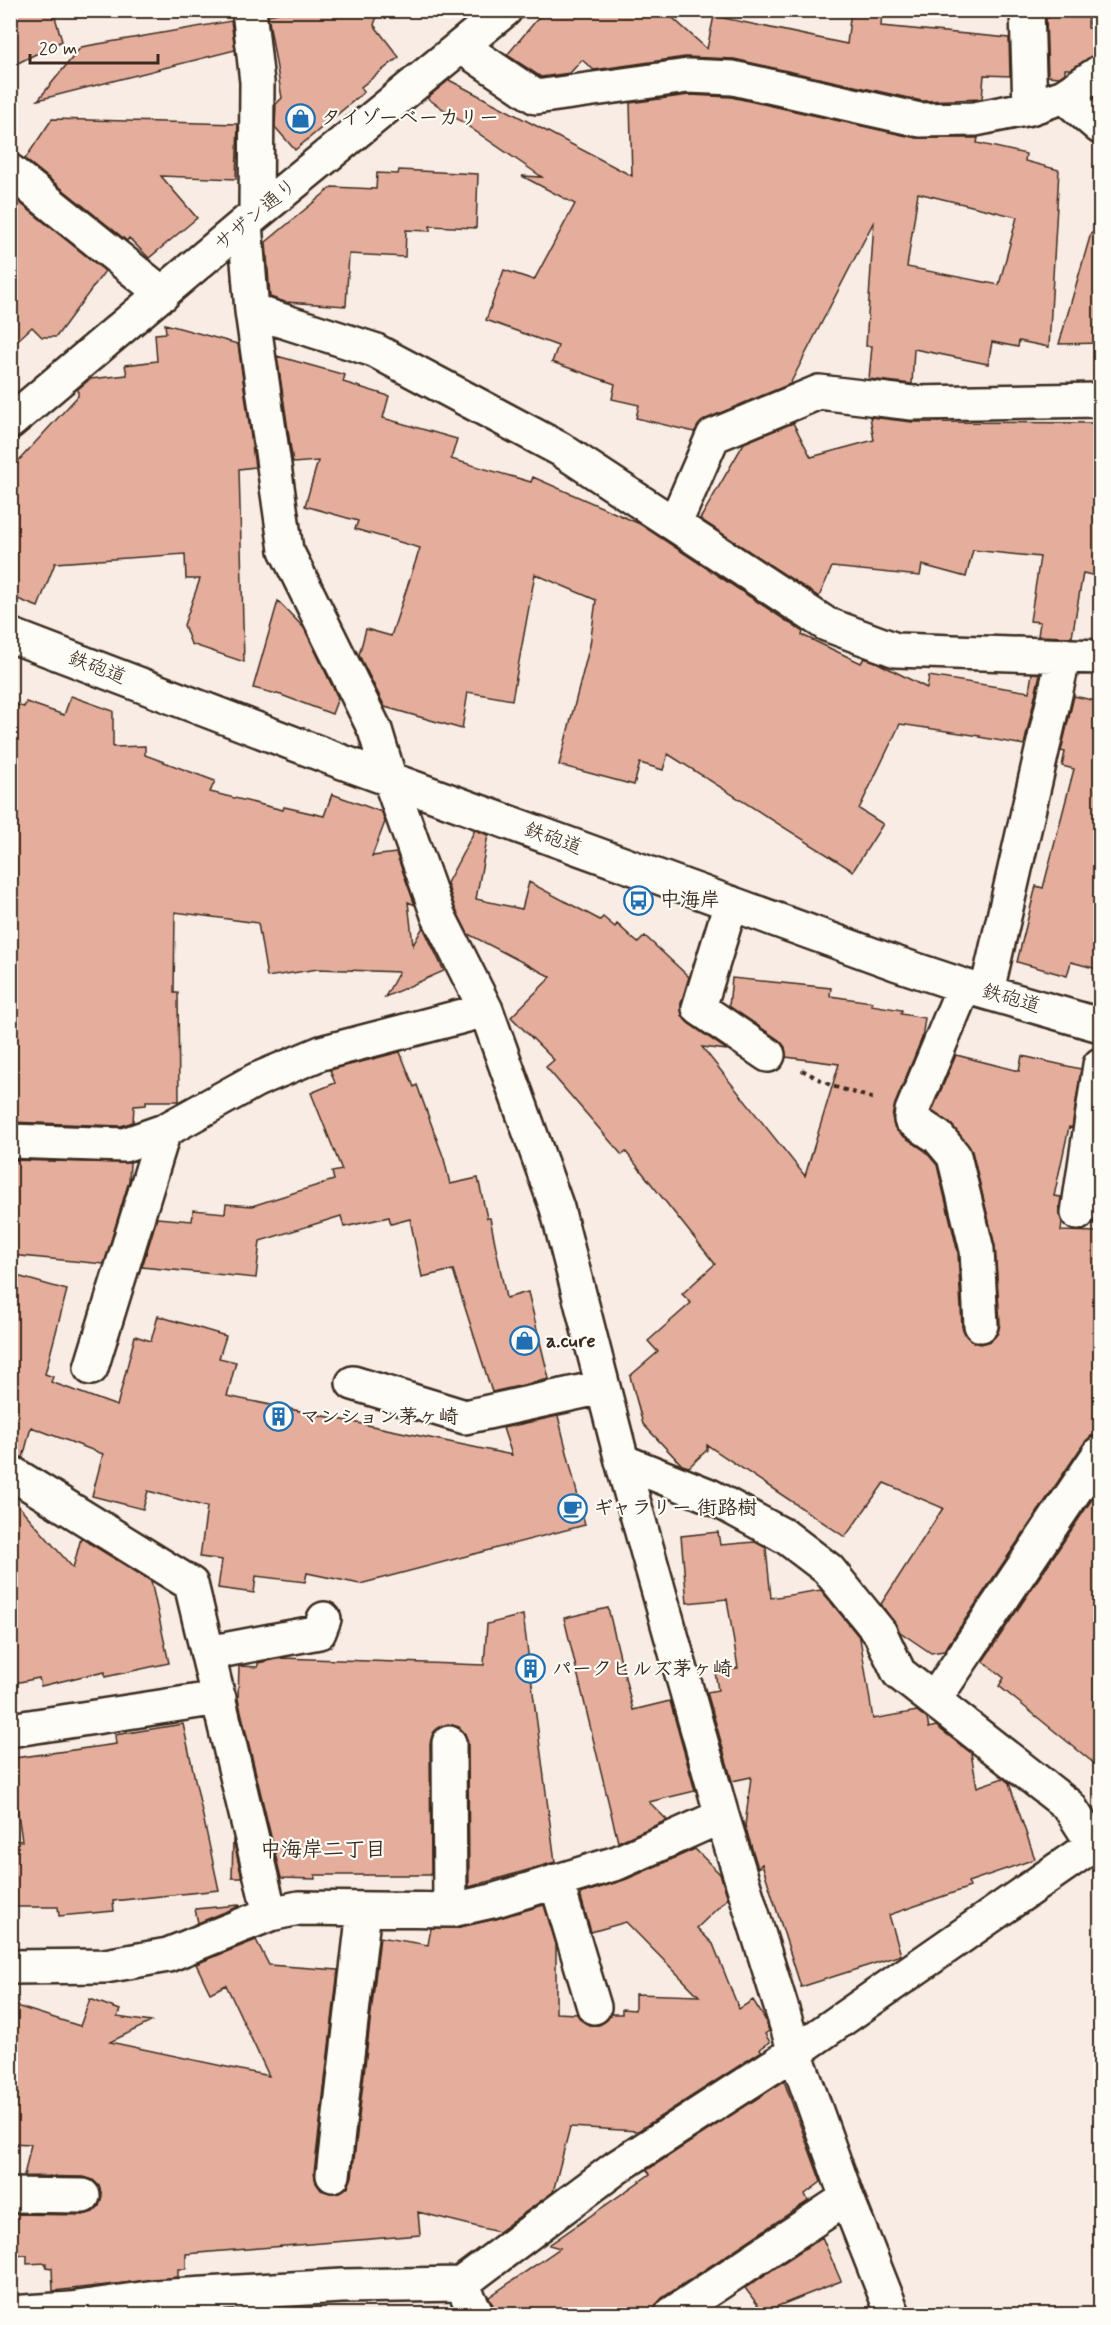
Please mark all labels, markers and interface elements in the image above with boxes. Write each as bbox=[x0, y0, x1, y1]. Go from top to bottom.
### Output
scale bar bbox=[30, 27, 158, 65]
text: 20 m bbox=[39, 37, 77, 61]
shop icon: タイゾーベーカリー bbox=[284, 102, 316, 134]
place label: タイゾーベーカリー bbox=[321, 105, 499, 132]
street label: サザン通り bbox=[209, 172, 303, 258]
street label: 鉄砲道 bbox=[64, 645, 130, 691]
street label: 鉄砲道 bbox=[520, 816, 586, 862]
bus stop icon: 中海岸 bbox=[623, 884, 655, 916]
place label: 中海岸 bbox=[660, 887, 720, 914]
street label: 鉄砲道 bbox=[978, 978, 1044, 1020]
shop icon: a.cure bbox=[509, 1325, 541, 1357]
place label: a.cure bbox=[546, 1328, 596, 1355]
building icon: マンション茅ヶ崎 bbox=[263, 1401, 295, 1433]
place label: マンション茅ヶ崎 bbox=[300, 1404, 458, 1431]
cafe icon: ギャラリー 街路樹 bbox=[556, 1492, 588, 1524]
place label: ギャラリー 街路樹 bbox=[593, 1495, 757, 1522]
building icon: パークヒルズ茅ヶ崎 bbox=[515, 1653, 547, 1685]
place label: パークヒルズ茅ヶ崎 bbox=[552, 1656, 732, 1683]
district label: 中海岸二丁目 bbox=[260, 1836, 386, 1864]

